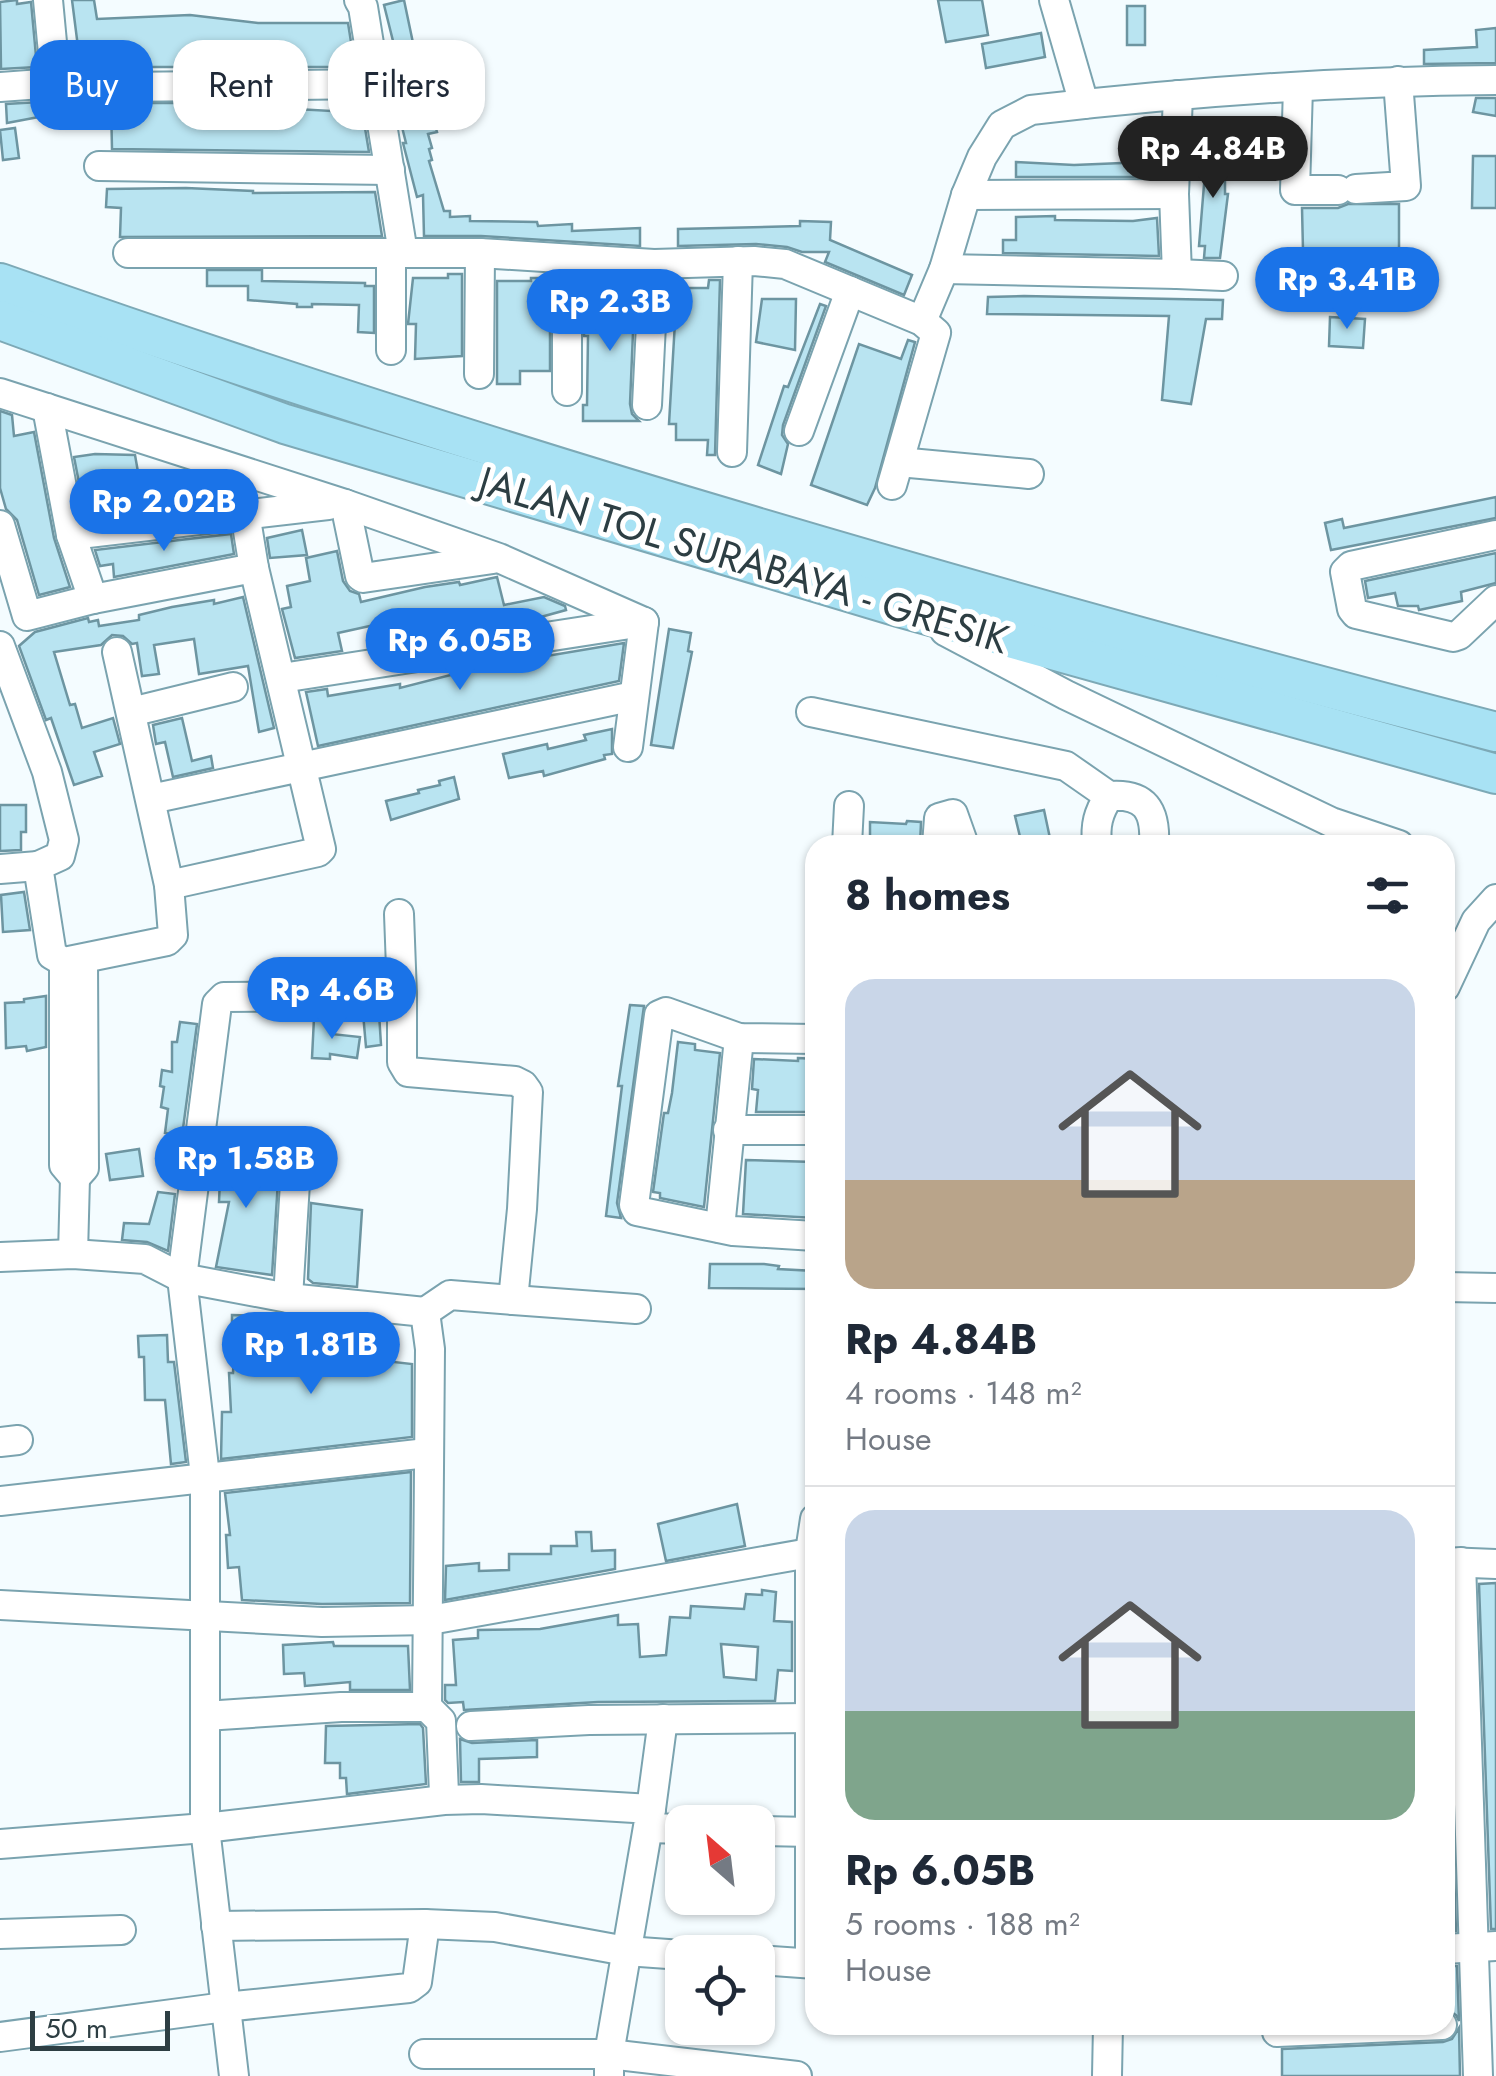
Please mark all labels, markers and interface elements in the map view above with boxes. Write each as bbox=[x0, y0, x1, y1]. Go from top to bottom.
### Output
chip: Buy bbox=[30, 40, 153, 130]
chip: Rent bbox=[173, 40, 308, 130]
chip: Filters bbox=[328, 40, 485, 130]
pin: Rp 4.84B bbox=[1110, 116, 1316, 201]
text: Rp 4.84B bbox=[1140, 125, 1286, 171]
pin: Rp 3.41B bbox=[1244, 247, 1450, 332]
text: Rp 3.41B bbox=[1277, 256, 1417, 302]
pin: Rp 2.3B bbox=[518, 269, 702, 354]
text: Rp 2.3B bbox=[549, 278, 671, 324]
street label: JALAN TOL SURABAYA - GRESIK bbox=[467, 450, 1016, 668]
pin: Rp 2.02B bbox=[61, 469, 267, 554]
text: Rp 2.02B bbox=[92, 478, 236, 524]
pin: Rp 6.05B bbox=[357, 608, 563, 693]
text: Rp 6.05B bbox=[388, 617, 532, 663]
text: 8 homes bbox=[845, 865, 1010, 926]
icon: filters bbox=[1360, 868, 1415, 923]
pin: Rp 4.6B bbox=[240, 957, 424, 1042]
text: Rp 4.6B bbox=[269, 966, 395, 1012]
icon: home bbox=[1040, 1044, 1220, 1224]
pin: Rp 1.58B bbox=[143, 1126, 349, 1211]
text: Rp 1.58B bbox=[177, 1135, 315, 1181]
text: Rp 4.84B bbox=[845, 1309, 1037, 1370]
pin: Rp 1.81B bbox=[208, 1312, 414, 1397]
text: Rp 1.81B bbox=[244, 1321, 378, 1367]
text: 4 rooms · 148 m² bbox=[845, 1370, 1082, 1416]
text: House bbox=[845, 1416, 932, 1462]
icon: home bbox=[1040, 1575, 1220, 1755]
north arrow bbox=[665, 1805, 775, 1915]
map controls bbox=[665, 1805, 775, 2045]
text: Rp 6.05B bbox=[845, 1840, 1035, 1901]
text: 5 rooms · 188 m² bbox=[845, 1901, 1080, 1947]
button: locate bbox=[665, 1935, 775, 2045]
text: House bbox=[845, 1947, 932, 1993]
scale bar bbox=[30, 2006, 170, 2050]
text: 50 m bbox=[45, 2008, 108, 2049]

